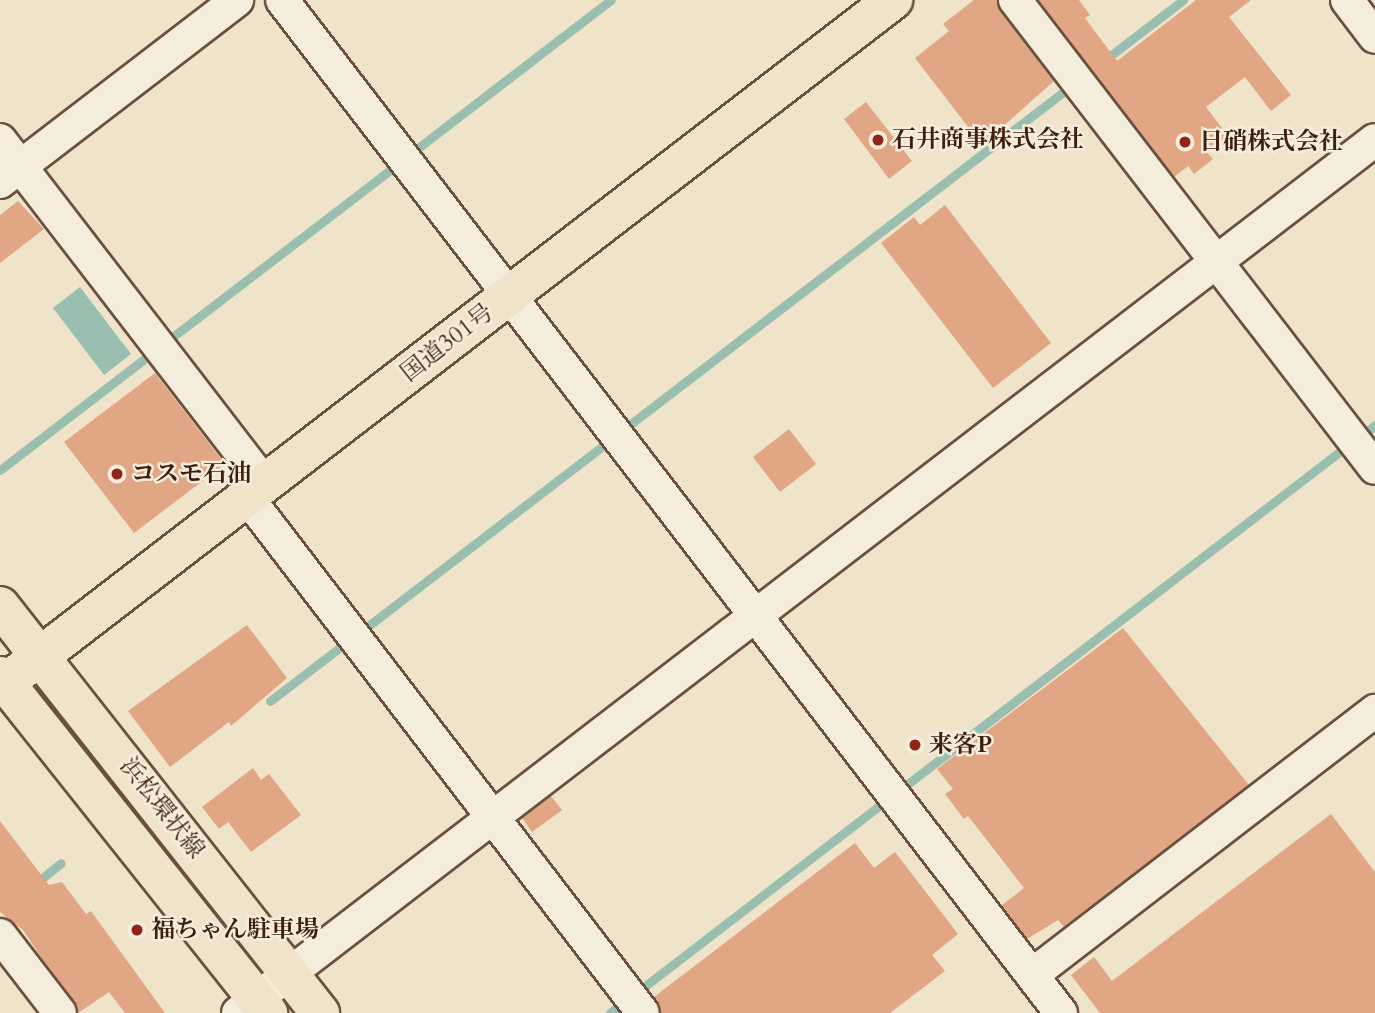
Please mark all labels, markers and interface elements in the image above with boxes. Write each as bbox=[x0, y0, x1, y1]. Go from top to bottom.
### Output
place label: 石井商事株式会社 bbox=[892, 126, 1084, 154]
place label: 日硝株式会社 bbox=[1199, 128, 1343, 156]
marker: 石井商事株式会社 bbox=[870, 132, 886, 148]
marker: 日硝株式会社 bbox=[1177, 134, 1193, 150]
street label: 国道301号 bbox=[395, 298, 499, 388]
place label: コスモ石油 bbox=[131, 460, 251, 488]
marker: コスモ石油 bbox=[109, 466, 125, 482]
place label: 来客P bbox=[929, 731, 992, 759]
marker: 来客P bbox=[907, 737, 923, 753]
street label: 浜松環状線 bbox=[114, 752, 210, 864]
place label: 福ちゃん駐車場 bbox=[151, 916, 319, 944]
marker: 福ちゃん駐車場 bbox=[129, 922, 145, 938]

